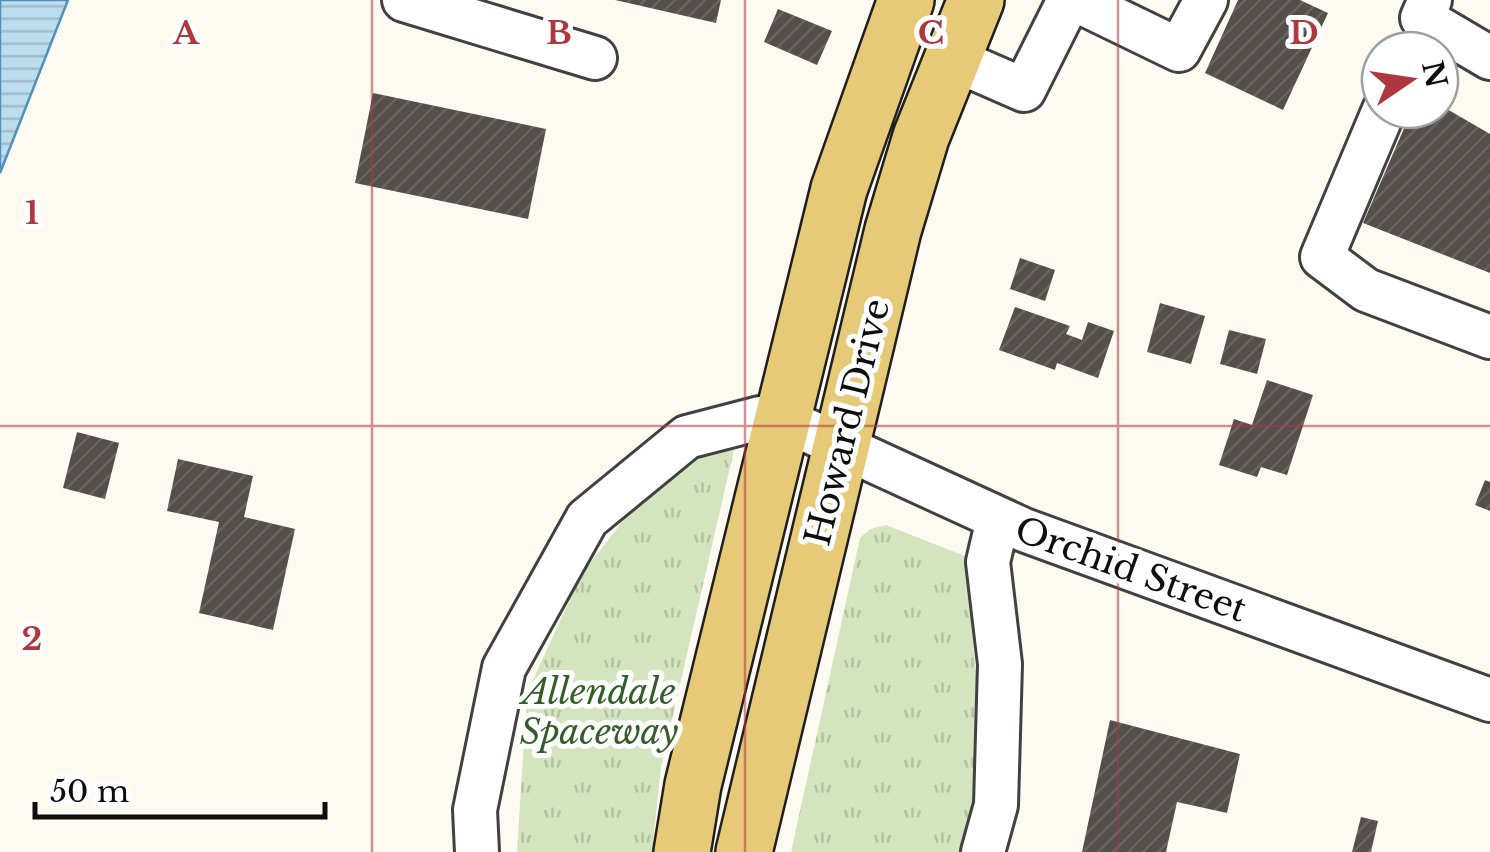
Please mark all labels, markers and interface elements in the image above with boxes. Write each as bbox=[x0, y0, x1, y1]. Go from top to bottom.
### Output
text: A bbox=[172, 13, 200, 53]
text: B bbox=[546, 13, 572, 53]
text: C bbox=[918, 13, 944, 53]
text: D bbox=[1289, 13, 1319, 53]
north arrow bbox=[1360, 30, 1460, 130]
text: N bbox=[1414, 58, 1454, 91]
text: 1 bbox=[25, 193, 39, 233]
street label: Howard Drive bbox=[796, 294, 898, 550]
street label: Orchid Street bbox=[1009, 507, 1253, 631]
text: 2 bbox=[22, 619, 42, 659]
park label: Allendale Spaceway bbox=[519, 670, 678, 753]
scale bar bbox=[35, 757, 325, 819]
text: 50 m bbox=[50, 773, 129, 810]

